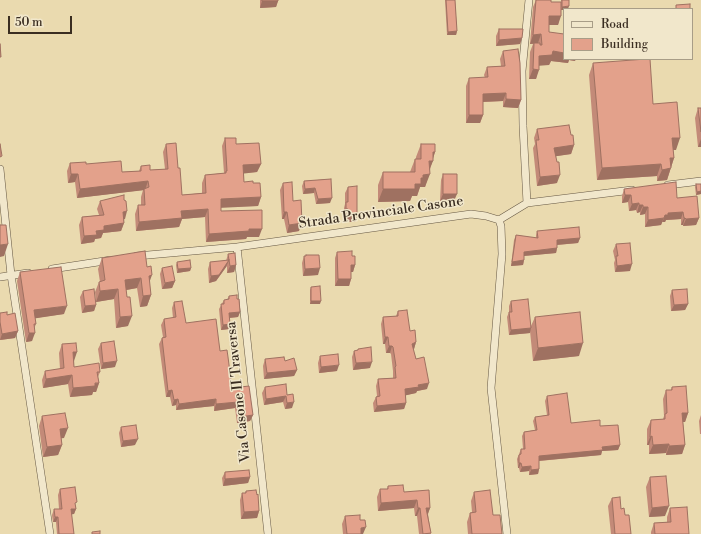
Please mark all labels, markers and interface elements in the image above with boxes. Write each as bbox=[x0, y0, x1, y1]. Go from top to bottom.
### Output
scale bar bbox=[10, 8, 74, 34]
legend bbox=[563, 8, 693, 60]
text: 50 m bbox=[15, 15, 43, 30]
text: Road bbox=[601, 17, 629, 32]
text: Building bbox=[601, 37, 648, 52]
street label: Strada Provinciale Casone bbox=[298, 193, 464, 233]
street label: Via Casone II Traversa bbox=[223, 321, 255, 463]

